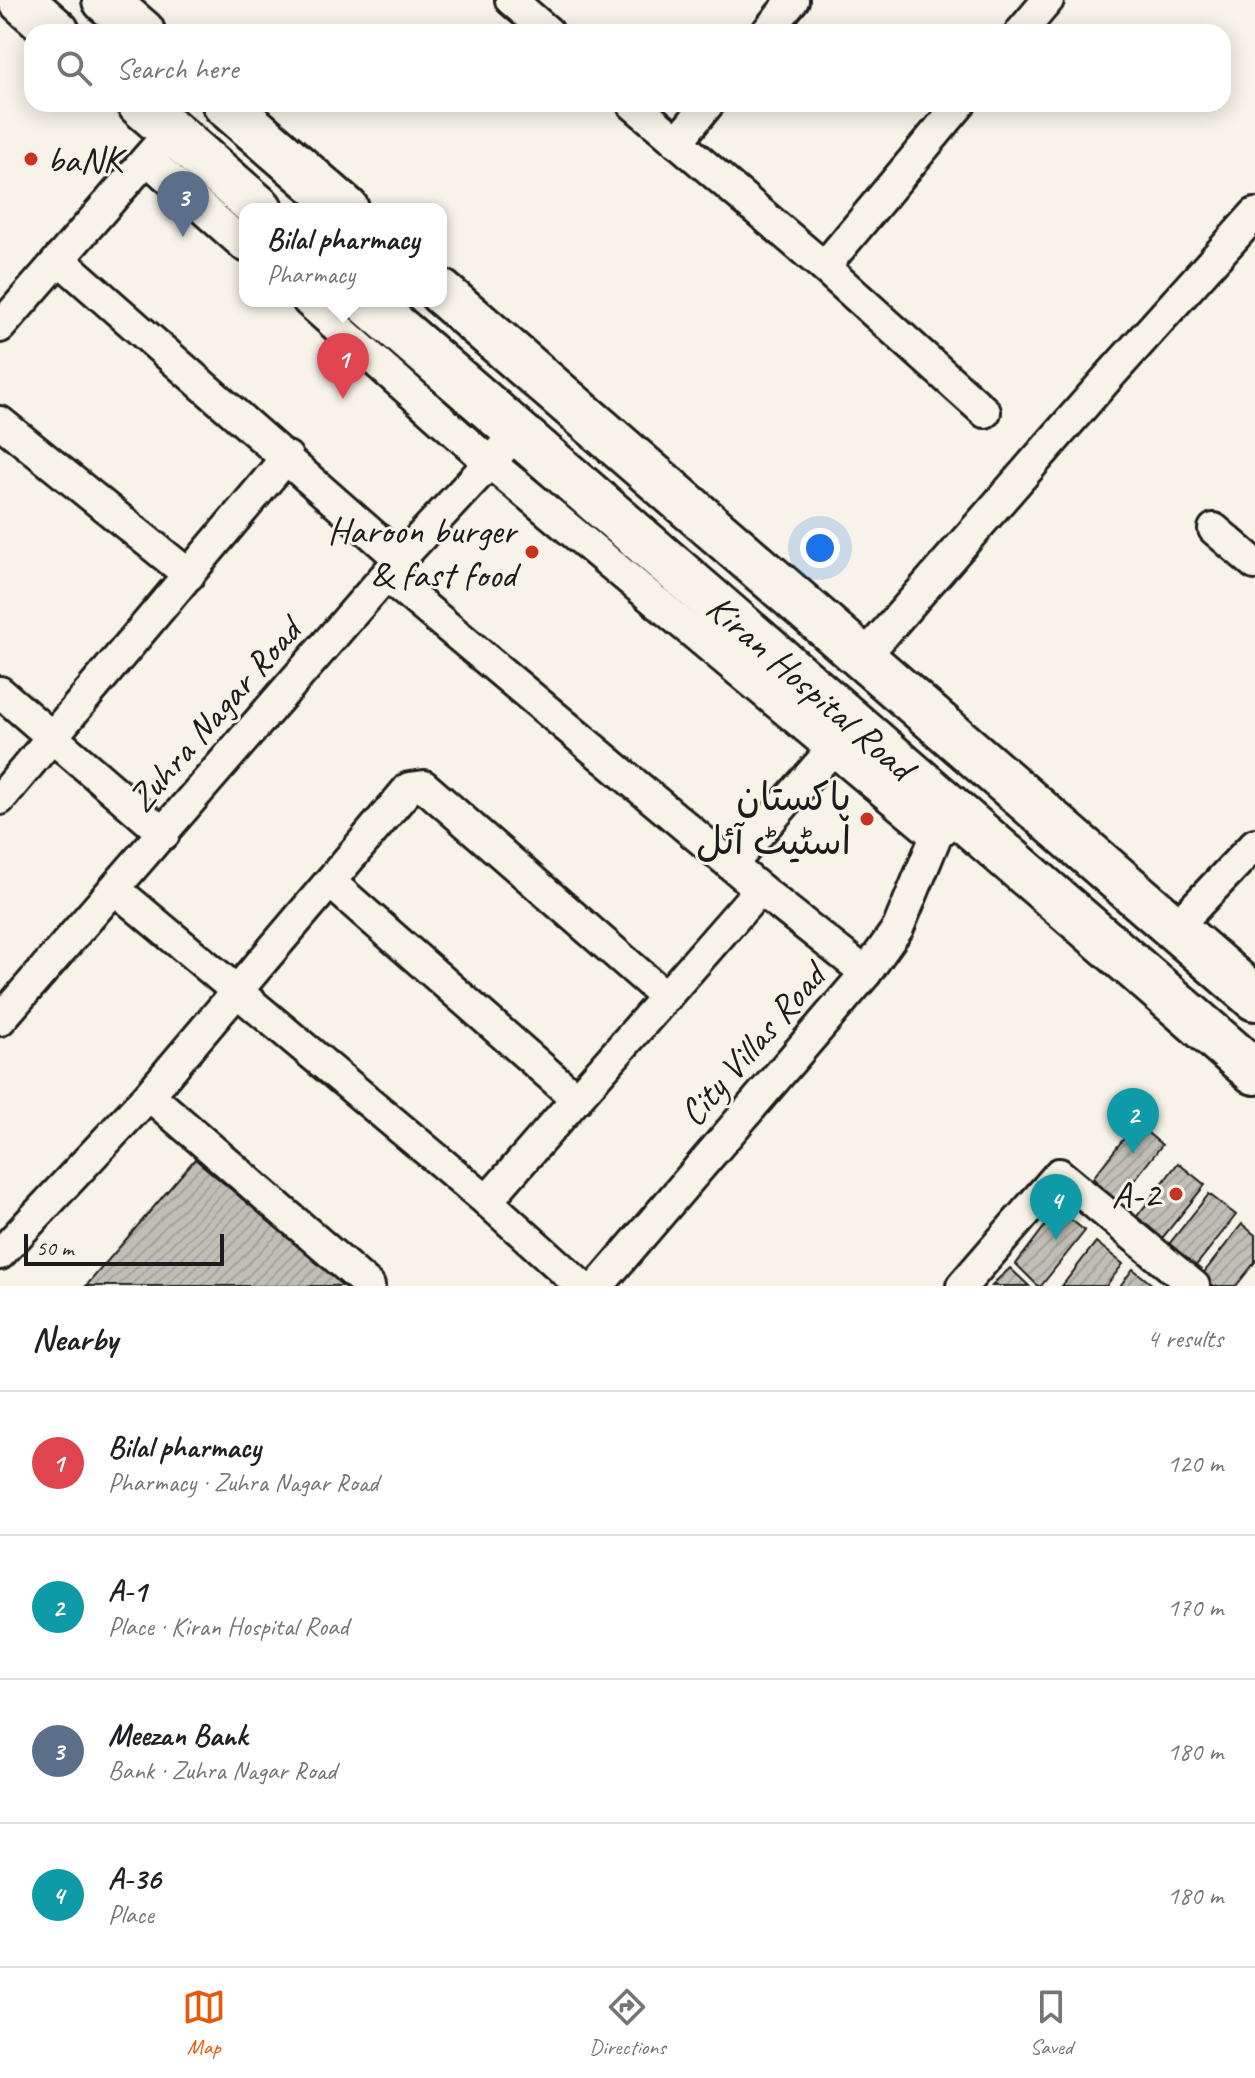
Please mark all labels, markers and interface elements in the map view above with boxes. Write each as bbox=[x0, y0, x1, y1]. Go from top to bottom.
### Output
search box bbox=[24, 24, 1231, 112]
icon: search bbox=[52, 46, 96, 90]
text: Search here bbox=[116, 49, 238, 87]
place label: baNK bbox=[47, 136, 128, 183]
marker: baNK bbox=[22, 150, 40, 168]
pin: 3 bbox=[157, 171, 209, 237]
popup bbox=[239, 203, 447, 307]
text: Bilal pharmacy bbox=[267, 220, 419, 258]
text: Pharmacy bbox=[267, 258, 355, 291]
pin: 1 bbox=[317, 333, 369, 399]
place label: Haroon burger & fast food bbox=[327, 507, 522, 598]
your location bbox=[800, 528, 840, 568]
marker: Haroon burger & fast food bbox=[523, 543, 541, 561]
street label: Kiran Hospital Road bbox=[697, 584, 928, 794]
street label: Zuhra Nagar Road bbox=[117, 604, 315, 821]
place label: پاکستان اسٹیٹ آئل bbox=[696, 774, 851, 865]
marker: پاکستان اسٹیٹ آئل bbox=[858, 810, 876, 828]
street label: City Villas Road bbox=[669, 950, 839, 1136]
pin: 2 bbox=[1107, 1088, 1159, 1154]
place label: A-2 bbox=[1111, 1171, 1163, 1218]
pin: 4 bbox=[1030, 1174, 1082, 1240]
marker: A-2 bbox=[1167, 1185, 1185, 1203]
scale bar bbox=[24, 1230, 224, 1266]
text: 50 m bbox=[36, 1234, 73, 1262]
text: Nearby bbox=[32, 1317, 118, 1360]
text: 4 results bbox=[1147, 1322, 1223, 1355]
text: Bilal pharmacy bbox=[108, 1428, 261, 1466]
text: 1 bbox=[52, 1447, 64, 1480]
text: 120 m bbox=[1167, 1447, 1223, 1480]
text: Pharmacy · Zuhra Nagar Road bbox=[108, 1466, 379, 1499]
text: A-1 bbox=[108, 1572, 147, 1610]
text: 2 bbox=[52, 1591, 64, 1624]
text: 170 m bbox=[1167, 1591, 1223, 1624]
text: Place · Kiran Hospital Road bbox=[108, 1610, 349, 1643]
text: Meezan Bank bbox=[108, 1716, 247, 1754]
text: 3 bbox=[52, 1735, 64, 1768]
text: 180 m bbox=[1167, 1735, 1223, 1768]
text: Bank · Zuhra Nagar Road bbox=[108, 1754, 336, 1787]
text: A-36 bbox=[108, 1860, 161, 1898]
text: 4 bbox=[52, 1879, 64, 1912]
text: 180 m bbox=[1167, 1879, 1223, 1912]
text: Place bbox=[108, 1898, 154, 1931]
tab: Map bbox=[182, 1985, 226, 2061]
tab: Directions bbox=[589, 1985, 666, 2061]
tab: Saved bbox=[1029, 1985, 1073, 2061]

